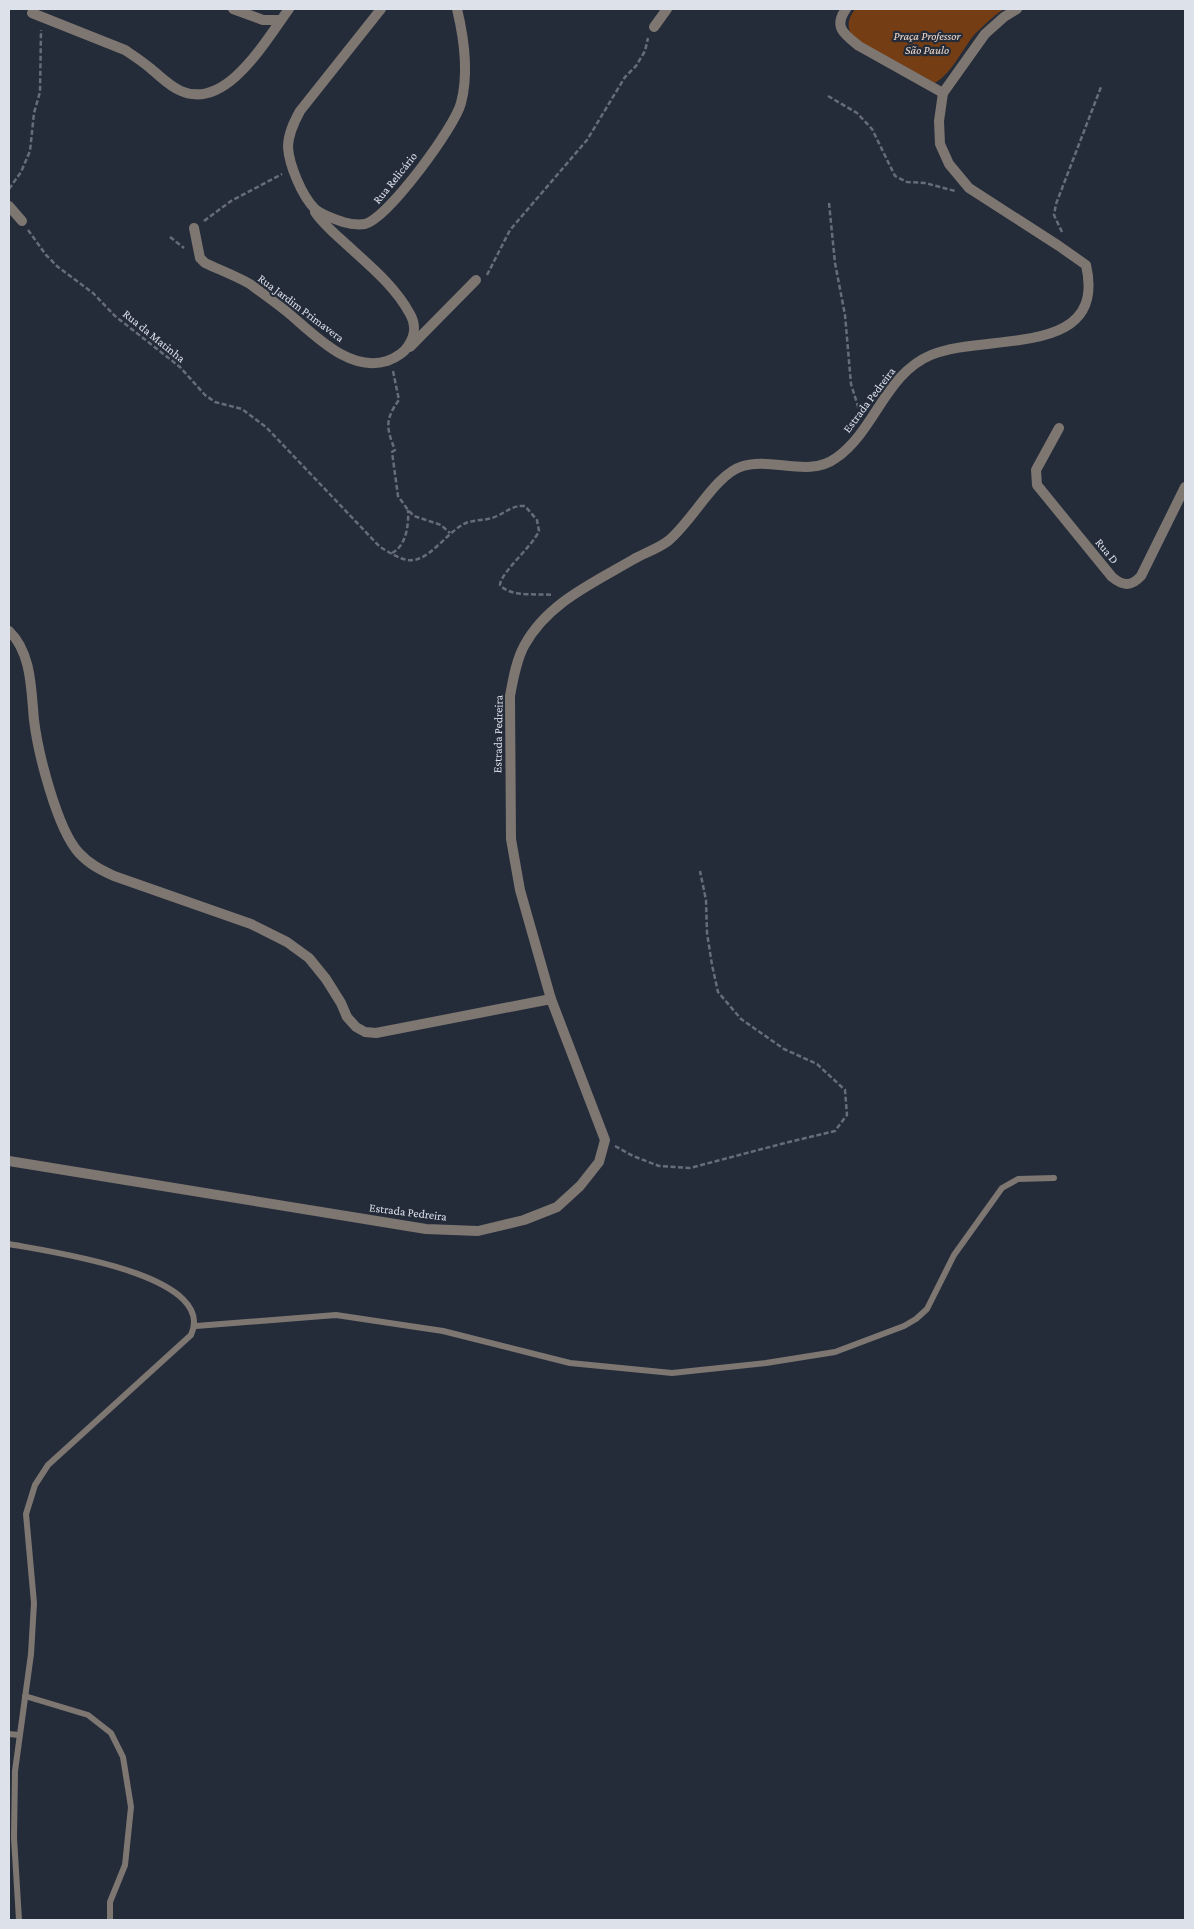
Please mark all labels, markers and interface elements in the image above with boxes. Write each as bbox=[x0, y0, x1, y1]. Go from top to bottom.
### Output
park label: Praça Professor São Paulo bbox=[893, 29, 961, 57]
street label: Rua Relicário bbox=[370, 149, 420, 207]
street label: Rua Jardim Primavera bbox=[255, 271, 347, 345]
street label: Rua da Matinha bbox=[120, 307, 188, 366]
street label: Estrada Pedreira bbox=[840, 364, 898, 435]
street label: Rua D bbox=[1093, 535, 1121, 567]
street label: Estrada Pedreira bbox=[490, 694, 506, 773]
street label: Estrada Pedreira bbox=[368, 1200, 448, 1224]

